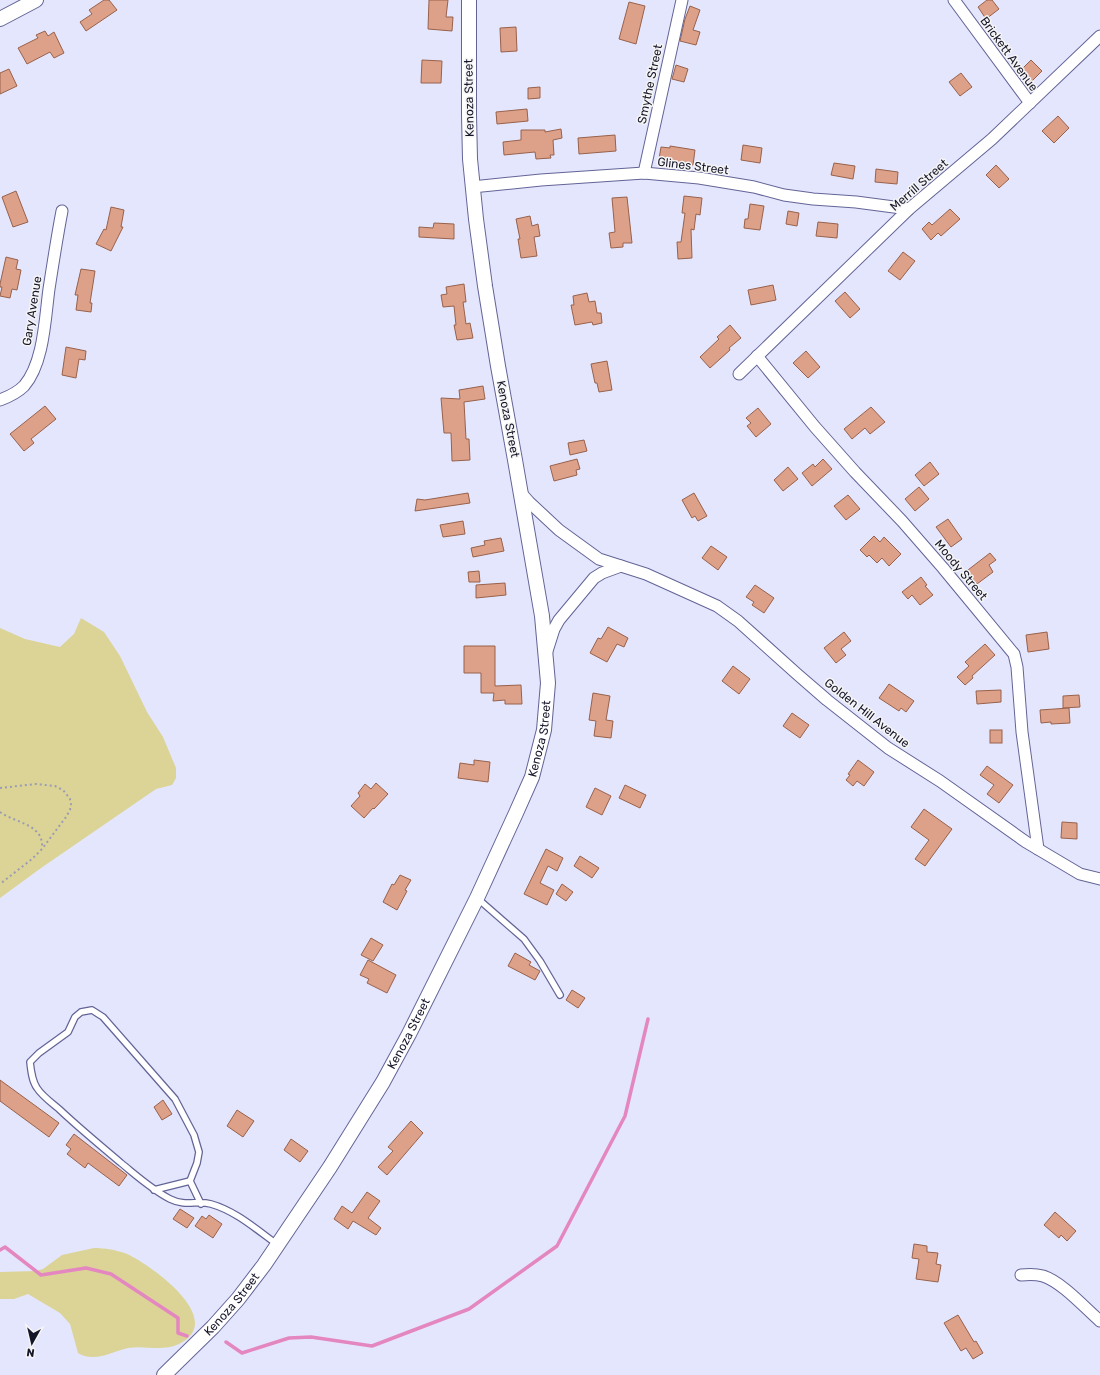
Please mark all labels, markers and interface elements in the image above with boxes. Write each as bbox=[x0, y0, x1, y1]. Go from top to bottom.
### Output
street label: Brickett Avenue bbox=[977, 14, 1041, 94]
street label: Smythe Street bbox=[635, 43, 665, 125]
street label: Kenoza Street bbox=[461, 59, 477, 137]
street label: Glines Street bbox=[657, 155, 730, 177]
street label: Merrill Street bbox=[887, 156, 951, 214]
street label: Gary Avenue bbox=[20, 275, 44, 347]
street label: Kenoza Street bbox=[494, 379, 522, 459]
street label: Moody Street bbox=[932, 537, 990, 603]
street label: Golden Hill Avenue bbox=[822, 675, 913, 751]
street label: Kenoza Street bbox=[525, 699, 554, 779]
street label: Kenoza Street bbox=[384, 996, 433, 1072]
street label: Kenoza Street bbox=[201, 1270, 263, 1339]
north arrow bbox=[12, 1323, 52, 1363]
text: N bbox=[26, 1345, 36, 1359]

